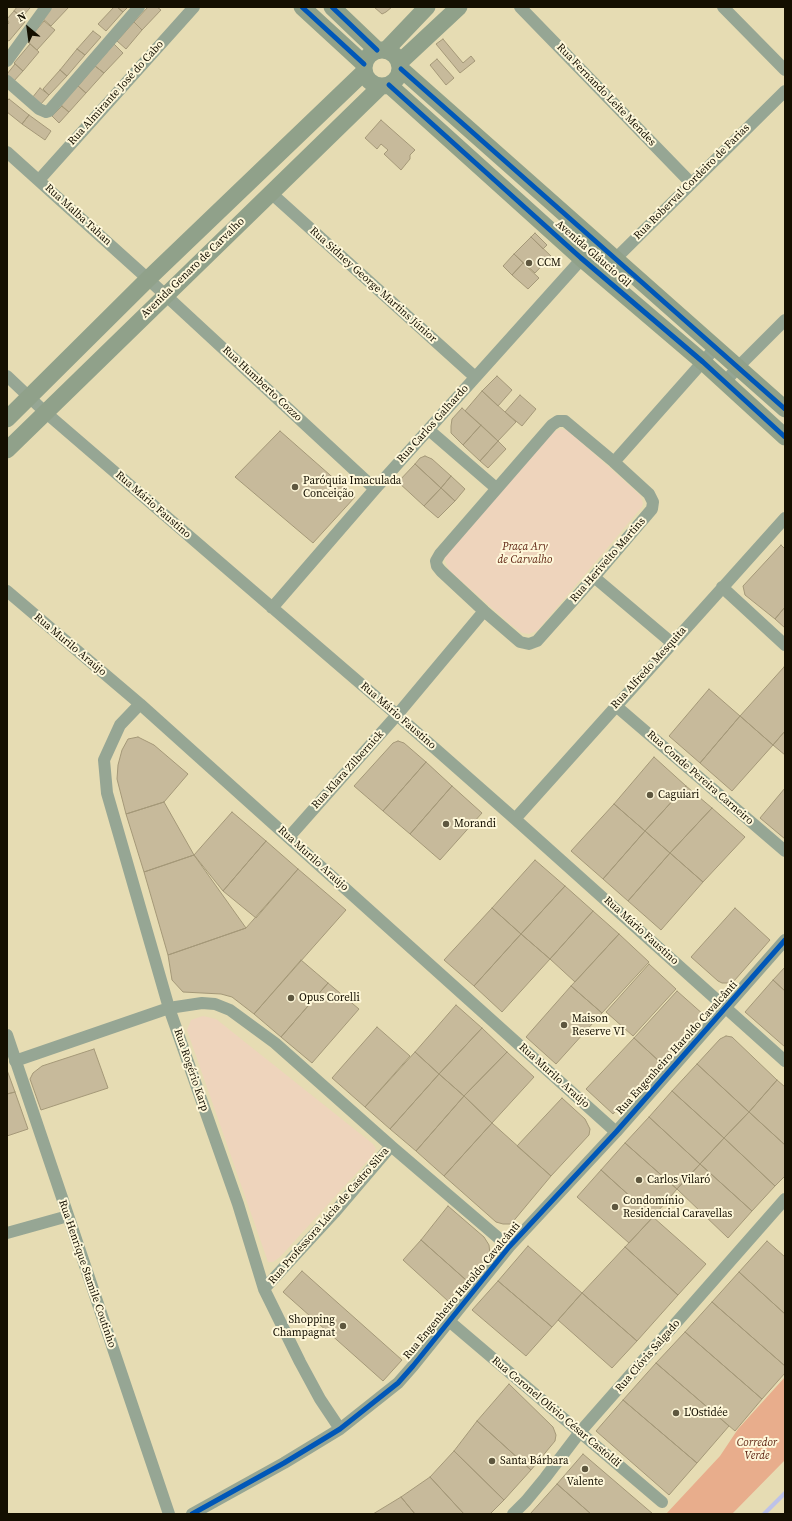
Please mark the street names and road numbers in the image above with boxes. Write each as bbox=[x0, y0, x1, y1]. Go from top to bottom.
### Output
street label: Rua Almirante José do Cabo bbox=[65, 38, 167, 148]
street label: Rua Fernando Leite Mendes bbox=[554, 41, 658, 149]
street label: Rua Roberval Cordeiro de Farias bbox=[631, 121, 753, 243]
street label: Rua Malba Tahan bbox=[42, 182, 114, 248]
street label: Avenida Genaro de Carvalho bbox=[138, 215, 248, 321]
street label: Avenida Gláucio Gil bbox=[553, 218, 633, 290]
street label: Rua Sidney George Martins Júnior bbox=[307, 224, 439, 346]
street label: Rua Humberto Cozzo bbox=[219, 344, 305, 424]
street label: Rua Carlos Galhardo bbox=[394, 382, 472, 466]
street label: Rua Mário Faustino bbox=[113, 469, 193, 541]
street label: Rua Herivelto Martins bbox=[568, 515, 648, 605]
street label: Rua Murilo Araújo bbox=[31, 611, 109, 679]
street label: Rua Alfredo Mesquita bbox=[609, 624, 689, 712]
street label: Rua Mário Faustino bbox=[358, 680, 438, 752]
street label: Rua Klara Zilbernick bbox=[309, 728, 387, 812]
street label: Rua Conde Pereira Carneiro bbox=[644, 728, 756, 828]
street label: Rua Murilo Araújo bbox=[275, 824, 351, 894]
street label: Rua Mário Faustino bbox=[601, 894, 681, 968]
street label: Rua Engenheiro Haroldo Cavalcânti bbox=[614, 979, 740, 1117]
street label: Rua Rogério Karp bbox=[171, 1027, 211, 1113]
street label: Rua Murilo Araújo bbox=[516, 1041, 592, 1111]
street label: Rua Professora Lúcia de Castro Silva bbox=[266, 1145, 392, 1287]
street label: Rua Henrique Stamile Coutinho bbox=[55, 1198, 119, 1350]
street label: Rua Engenheiro Haroldo Cavalcânti bbox=[401, 1220, 523, 1362]
street label: Rua Clóvis Salgado bbox=[613, 1317, 683, 1395]
street label: Rua Coronel Olívio César Castoldi bbox=[489, 1354, 623, 1470]

